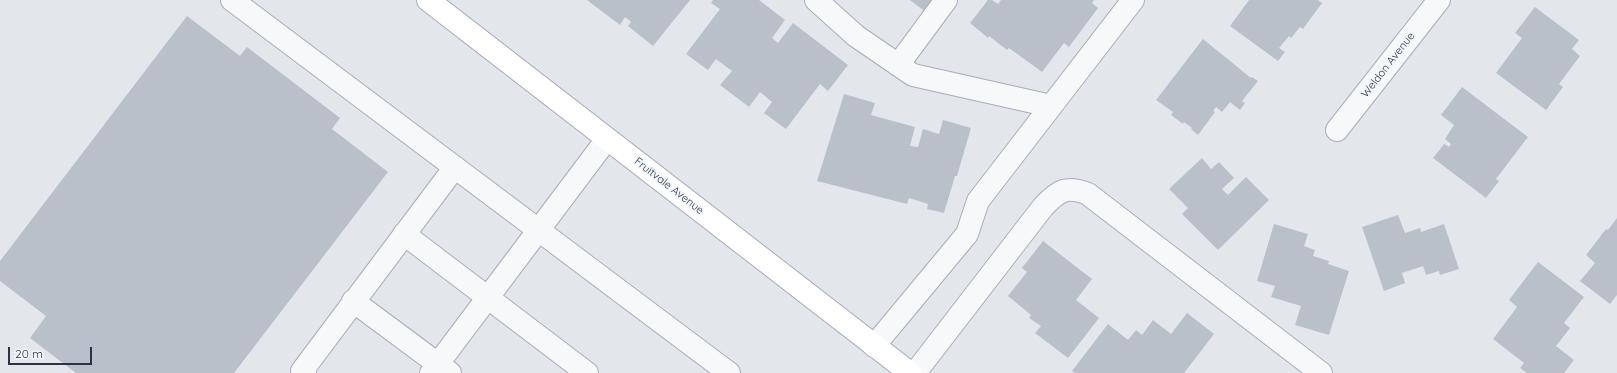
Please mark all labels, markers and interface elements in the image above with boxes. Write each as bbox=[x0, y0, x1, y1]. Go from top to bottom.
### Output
street label: Weldon Avenue bbox=[1358, 30, 1418, 100]
street label: Fruitvale Avenue bbox=[632, 155, 706, 217]
scale bar bbox=[10, 339, 94, 365]
text: 20 m bbox=[15, 346, 43, 361]

